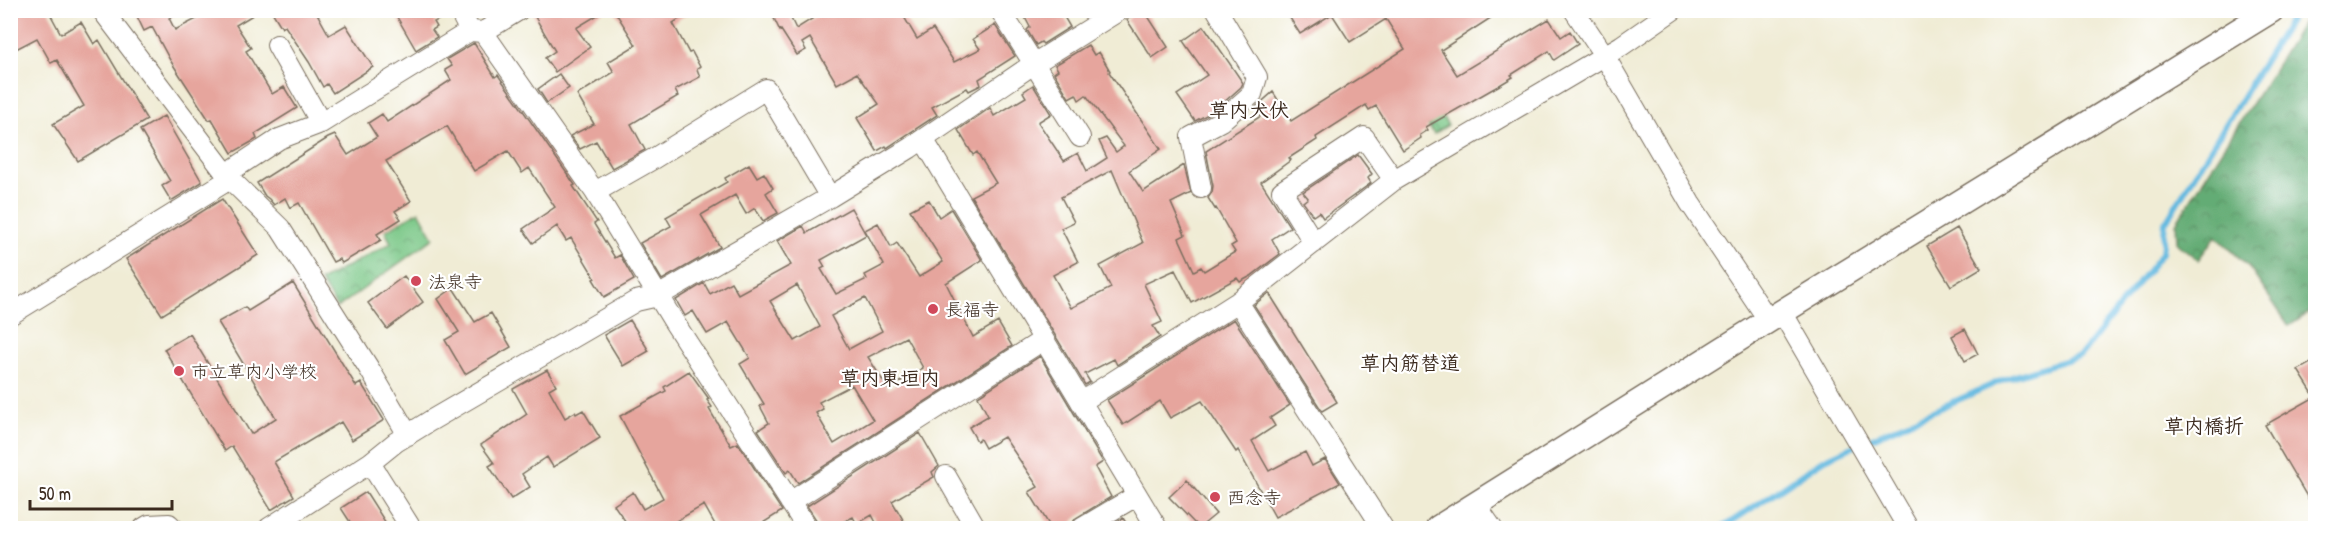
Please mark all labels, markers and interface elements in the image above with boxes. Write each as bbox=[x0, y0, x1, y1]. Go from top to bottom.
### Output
district label: 草内犬伏 bbox=[1209, 96, 1289, 123]
place label: 法泉寺 bbox=[428, 269, 482, 294]
marker: 法泉寺 bbox=[409, 274, 423, 288]
place label: 長福寺 bbox=[945, 297, 999, 322]
marker: 長福寺 bbox=[926, 302, 940, 316]
district label: 草内筋替道 bbox=[1360, 349, 1460, 376]
place label: 市立草内小学校 bbox=[191, 359, 317, 384]
marker: 市立草内小学校 bbox=[172, 364, 186, 378]
district label: 草内東垣内 bbox=[840, 364, 940, 391]
district label: 草内橋折 bbox=[2164, 412, 2244, 439]
scale bar bbox=[30, 473, 172, 511]
text: 50 m bbox=[39, 481, 71, 506]
place label: 西念寺 bbox=[1227, 485, 1281, 510]
marker: 西念寺 bbox=[1208, 490, 1222, 504]

